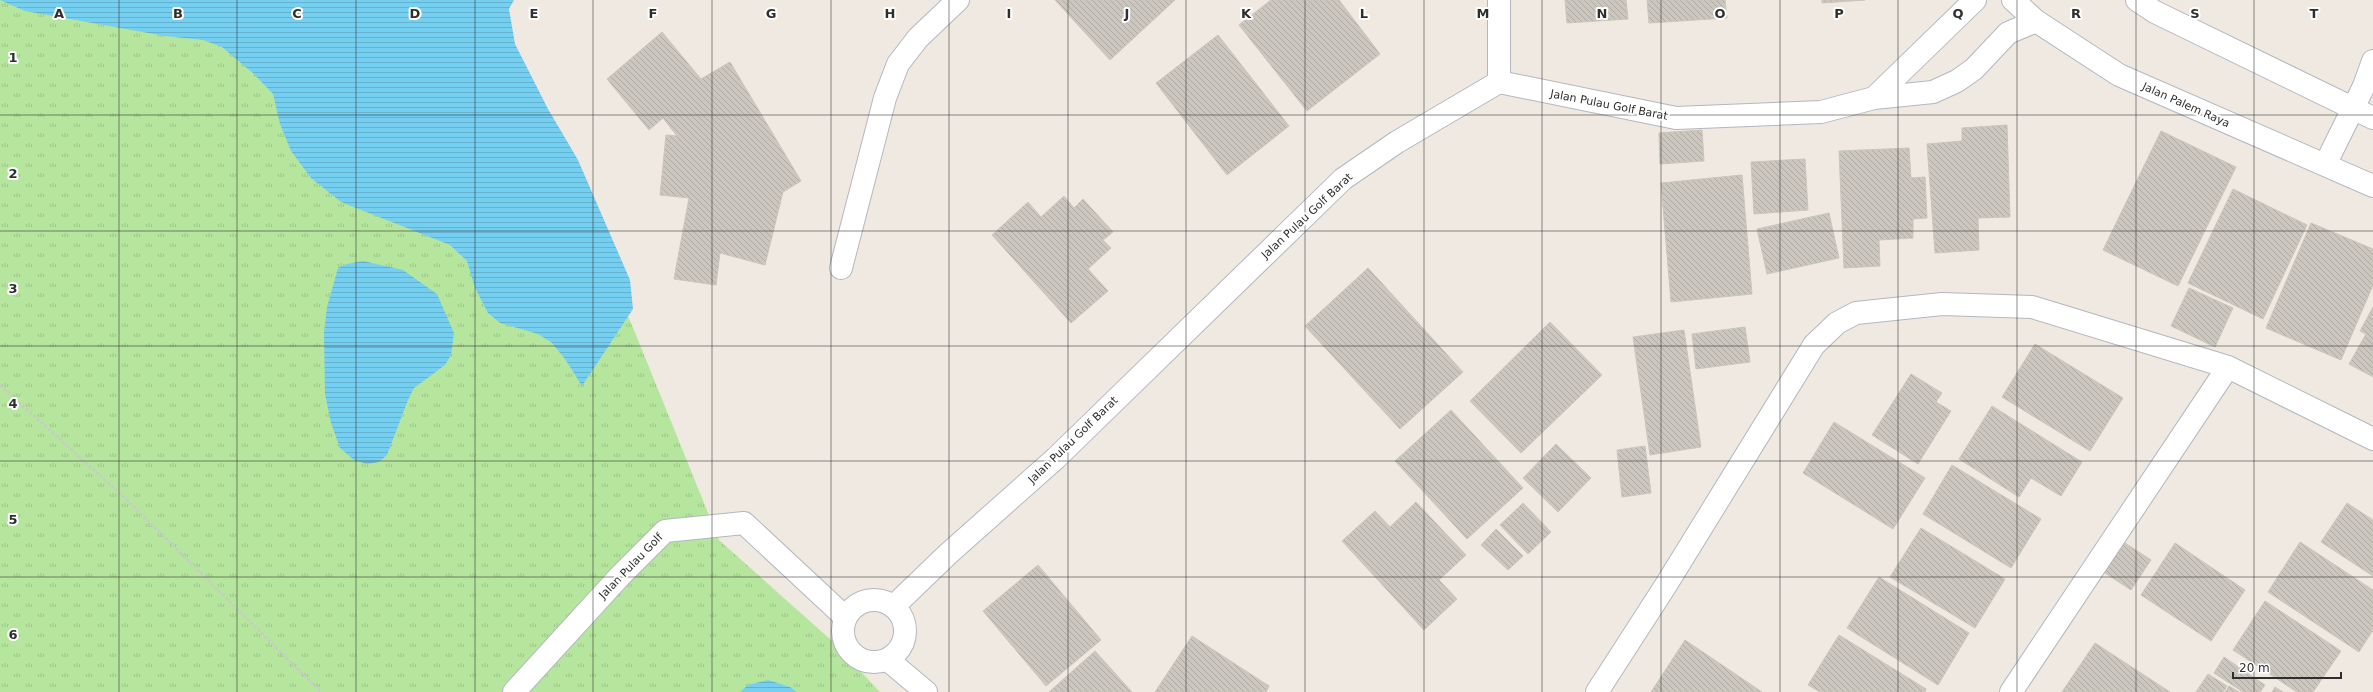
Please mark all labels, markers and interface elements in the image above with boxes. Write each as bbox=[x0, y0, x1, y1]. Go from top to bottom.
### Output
text: A bbox=[54, 6, 64, 21]
text: B bbox=[173, 6, 183, 21]
text: C bbox=[292, 6, 302, 21]
text: D bbox=[410, 6, 421, 21]
text: E bbox=[530, 6, 538, 21]
text: F bbox=[649, 6, 657, 21]
text: G bbox=[766, 6, 776, 21]
text: H bbox=[885, 6, 895, 21]
text: I bbox=[1007, 6, 1011, 21]
text: J bbox=[1124, 6, 1129, 21]
text: K bbox=[1241, 6, 1252, 21]
text: L bbox=[1360, 6, 1368, 21]
text: M bbox=[1477, 6, 1489, 21]
text: N bbox=[1597, 6, 1607, 21]
text: O bbox=[1714, 6, 1726, 21]
text: P bbox=[1834, 6, 1844, 21]
text: Q bbox=[1952, 6, 1964, 21]
text: R bbox=[2071, 6, 2081, 21]
text: S bbox=[2190, 6, 2200, 21]
text: T bbox=[2310, 6, 2319, 21]
text: 1 bbox=[8, 50, 18, 65]
street label: Jalan Palem Raya bbox=[2139, 79, 2232, 130]
street label: Jalan Pulau Golf Barat bbox=[1548, 87, 1670, 123]
text: 2 bbox=[8, 166, 18, 181]
street label: Jalan Pulau Golf Barat bbox=[1258, 170, 1356, 262]
text: 3 bbox=[8, 281, 18, 296]
street label: Jalan Pulau Golf Barat bbox=[1025, 393, 1121, 487]
text: 4 bbox=[8, 396, 18, 411]
text: 5 bbox=[8, 512, 18, 527]
street label: Jalan Pulau Golf bbox=[596, 530, 666, 602]
text: 6 bbox=[8, 627, 18, 642]
scale bar bbox=[2233, 654, 2341, 680]
text: 20 m bbox=[2239, 661, 2270, 675]

